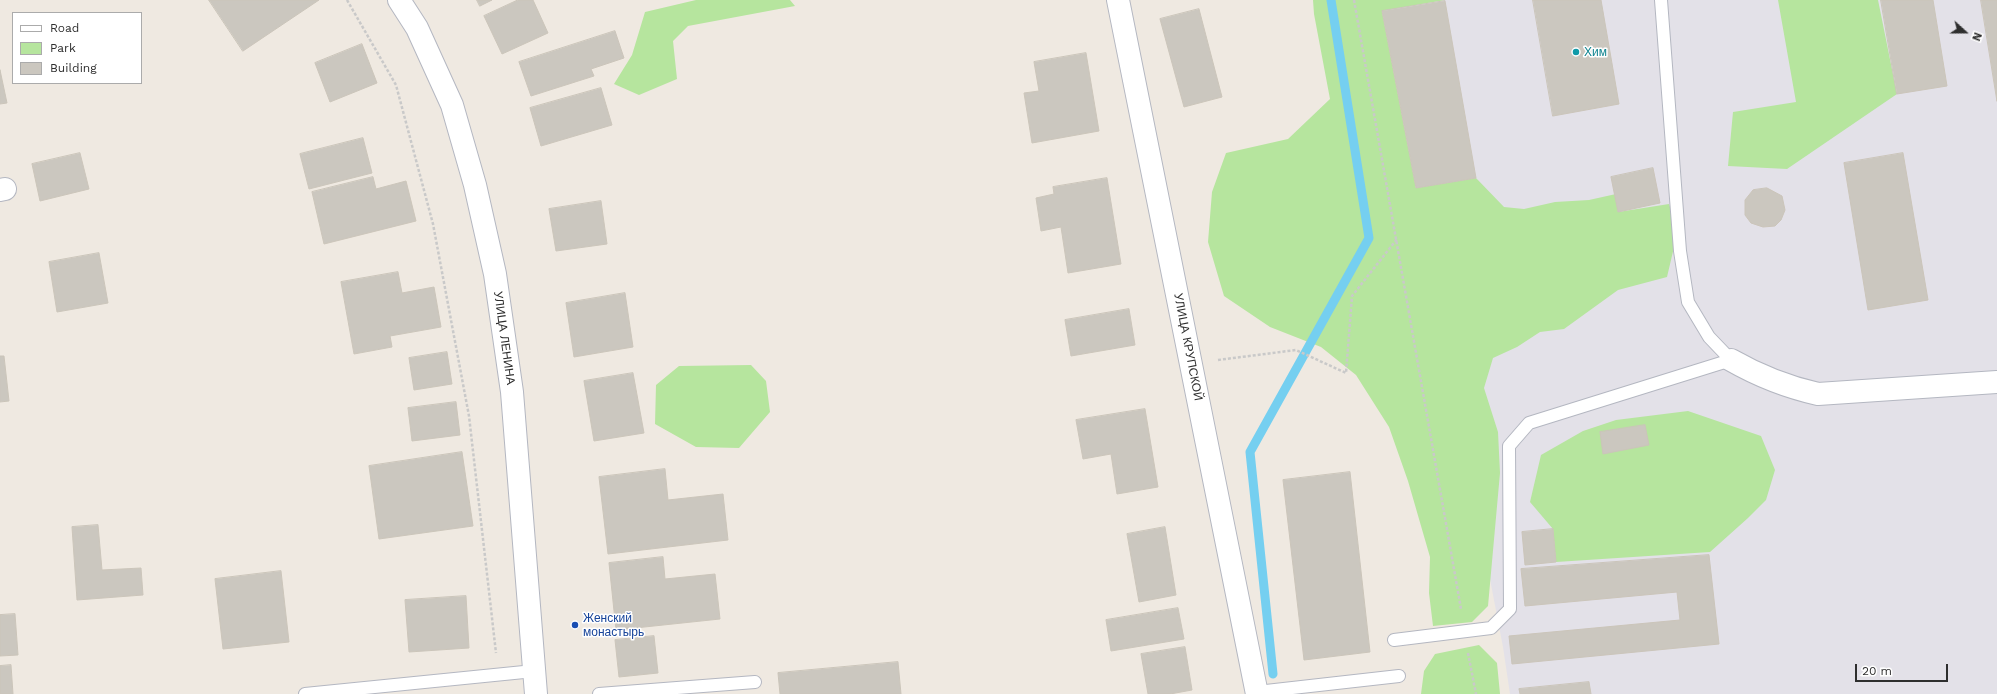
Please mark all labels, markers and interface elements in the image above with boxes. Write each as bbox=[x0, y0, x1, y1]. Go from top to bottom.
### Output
legend bbox=[12, 12, 142, 84]
north arrow bbox=[1945, 12, 1985, 52]
text: Road bbox=[50, 21, 79, 35]
text: N bbox=[1969, 30, 1984, 43]
text: Park bbox=[50, 41, 76, 55]
place label: Хим bbox=[1584, 45, 1607, 59]
marker: Хим bbox=[1571, 47, 1581, 57]
text: Building bbox=[50, 61, 97, 75]
street label: УЛИЦА ЛЕНИНА bbox=[490, 290, 518, 386]
street label: УЛИЦА КРУПСКОЙ bbox=[1171, 292, 1205, 402]
place label: Женский монастырь bbox=[583, 611, 644, 639]
marker: Женский монастырь bbox=[570, 620, 580, 630]
scale bar bbox=[1857, 656, 1950, 682]
text: 20 m bbox=[1862, 664, 1892, 678]

